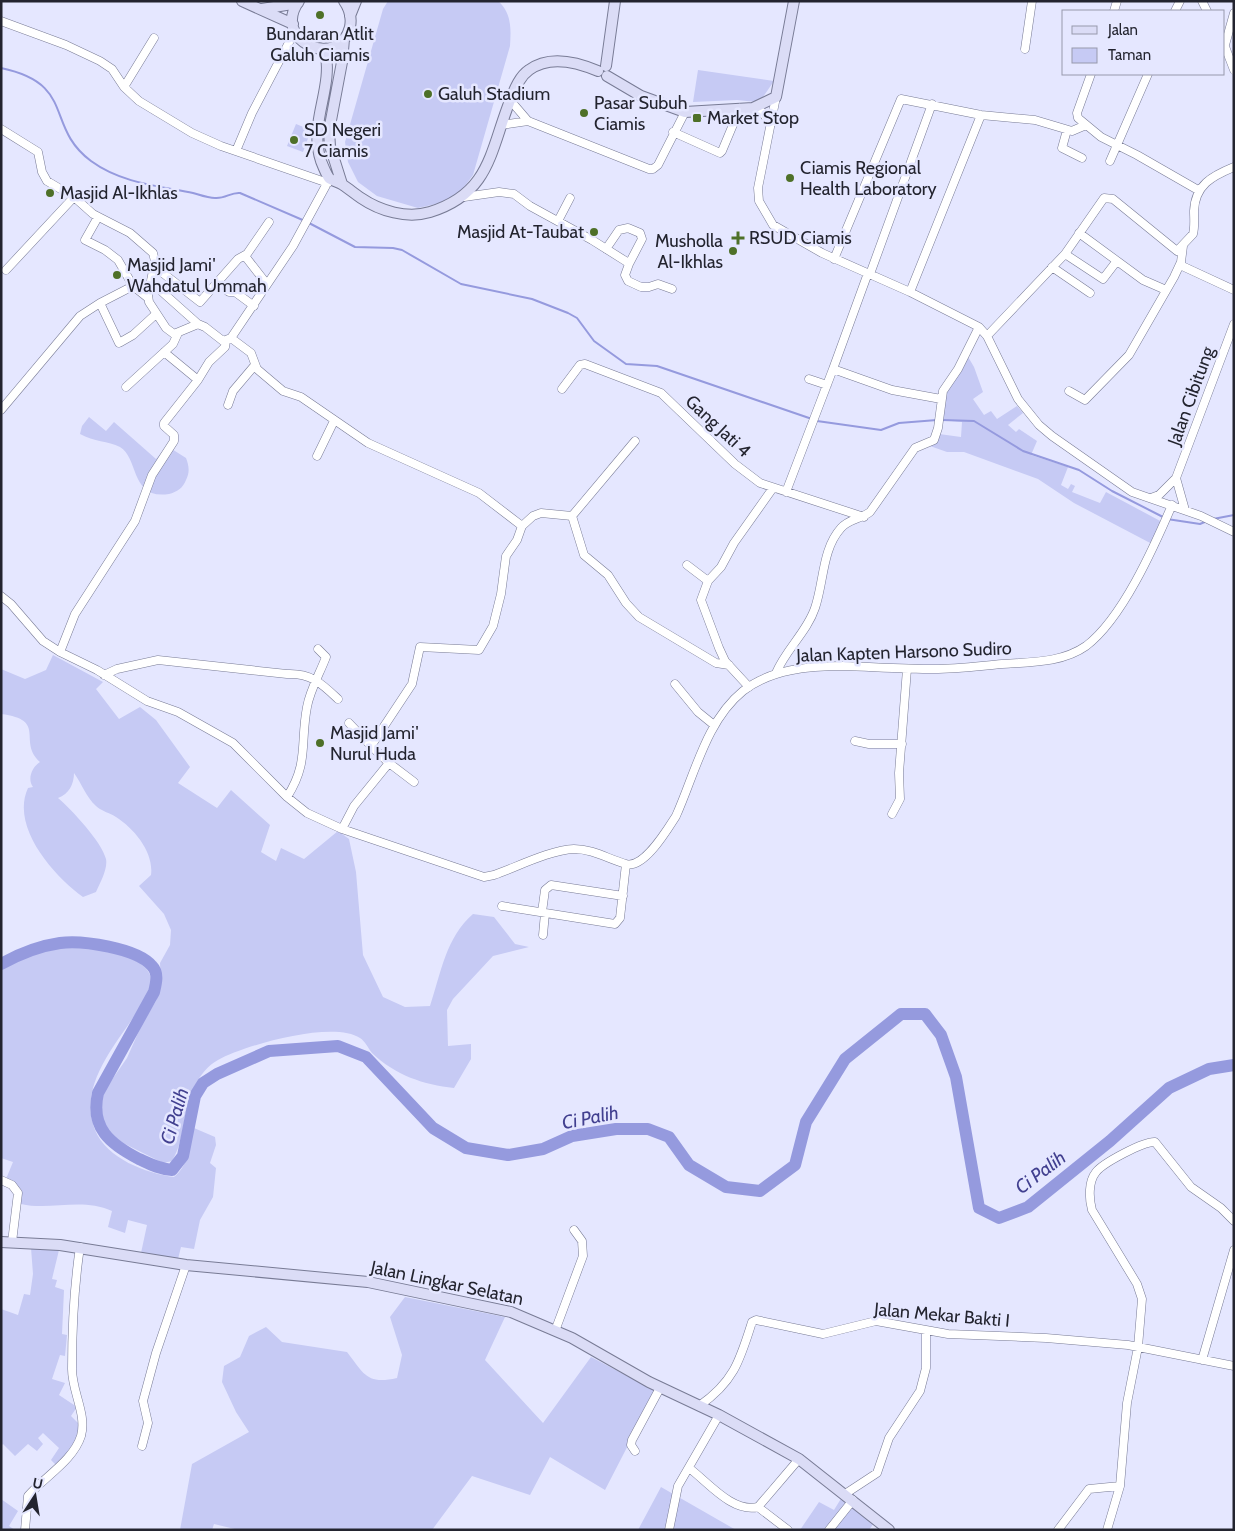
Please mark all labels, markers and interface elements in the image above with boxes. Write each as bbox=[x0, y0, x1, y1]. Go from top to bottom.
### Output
marker: Bundaran Atlit Galuh Ciamis bbox=[314, 9, 326, 21]
legend bbox=[1062, 10, 1225, 75]
text: Jalan bbox=[1107, 21, 1138, 39]
place label: Bundaran Atlit Galuh Ciamis bbox=[266, 23, 374, 66]
text: Taman bbox=[1108, 46, 1151, 64]
place label: Galuh Stadium bbox=[438, 83, 550, 105]
marker: Galuh Stadium bbox=[422, 88, 434, 100]
place label: Pasar Subuh Ciamis bbox=[594, 92, 688, 135]
marker: Pasar Subuh Ciamis bbox=[578, 107, 590, 119]
place label: Market Stop bbox=[707, 107, 799, 129]
marker: Market Stop bbox=[691, 112, 703, 124]
place label: SD Negeri 7 Ciamis bbox=[304, 119, 381, 162]
marker: SD Negeri 7 Ciamis bbox=[288, 134, 300, 146]
place label: Ciamis Regional Health Laboratory bbox=[800, 157, 937, 200]
marker: Ciamis Regional Health Laboratory bbox=[784, 172, 796, 184]
place label: Masjid Al-Ikhlas bbox=[60, 182, 178, 204]
marker: Masjid Al-Ikhlas bbox=[44, 187, 56, 199]
place label: Masjid At-Taubat bbox=[457, 221, 584, 243]
marker: Masjid At-Taubat bbox=[588, 226, 600, 238]
place label: RSUD Ciamis bbox=[749, 227, 852, 249]
place label: Musholla Al-Ikhlas bbox=[655, 230, 723, 273]
marker: RSUD Ciamis bbox=[731, 231, 745, 245]
marker: Musholla Al-Ikhlas bbox=[727, 245, 739, 257]
place label: Masjid Jami' Wahdatul Ummah bbox=[127, 254, 267, 297]
marker: Masjid Jami' Wahdatul Ummah bbox=[111, 269, 123, 281]
street label: Jalan Cibitung bbox=[1163, 342, 1219, 449]
street label: Gang Jati 4 bbox=[681, 390, 755, 462]
street label: Jalan Kapten Harsono Sudiro bbox=[795, 637, 1012, 667]
place label: Masjid Jami' Nurul Huda bbox=[330, 722, 419, 765]
marker: Masjid Jami' Nurul Huda bbox=[314, 737, 326, 749]
water label: Ci Palih bbox=[156, 1085, 193, 1147]
water label: Ci Palih bbox=[560, 1101, 620, 1134]
water label: Ci Palih bbox=[1010, 1146, 1070, 1199]
street label: Jalan Lingkar Selatan bbox=[368, 1256, 525, 1310]
street label: Jalan Mekar Bakti I bbox=[872, 1298, 1011, 1332]
north arrow bbox=[10, 1471, 60, 1521]
text: U bbox=[31, 1473, 44, 1493]

